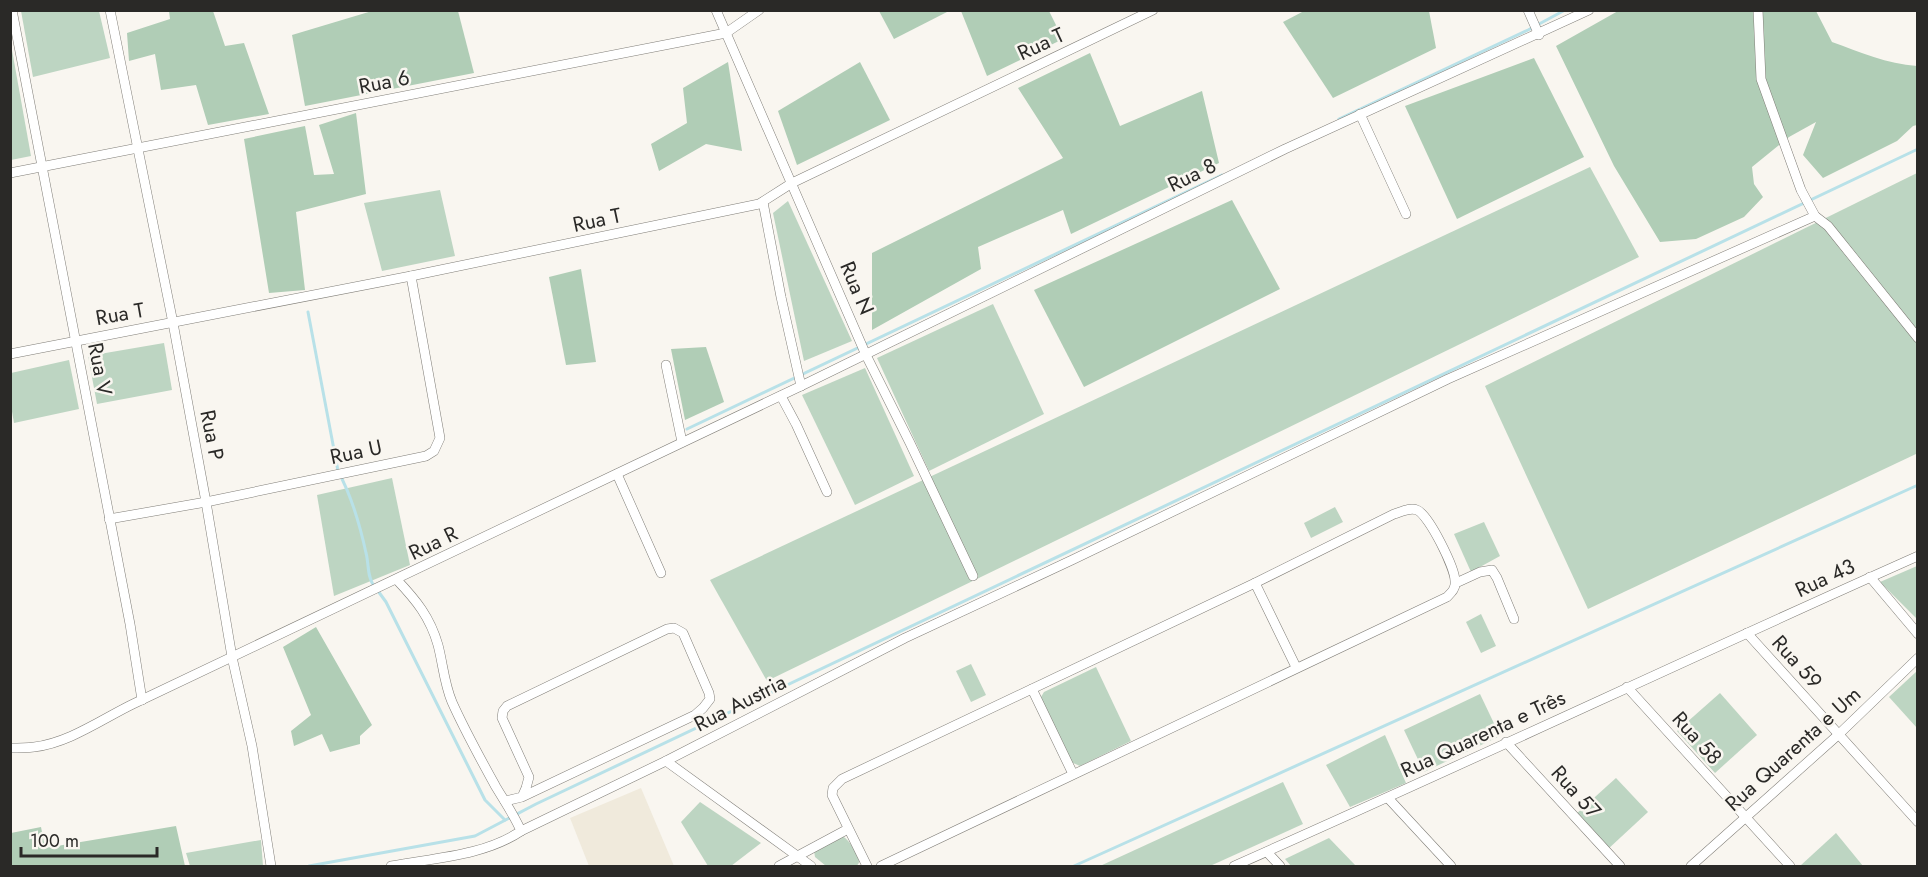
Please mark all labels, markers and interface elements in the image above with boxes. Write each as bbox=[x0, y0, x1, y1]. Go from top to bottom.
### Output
street label: Rua T bbox=[1012, 20, 1070, 68]
street label: Rua 6 bbox=[356, 62, 412, 102]
street label: Rua 8 bbox=[1163, 150, 1221, 200]
street label: Rua T bbox=[570, 200, 624, 240]
street label: Rua N bbox=[832, 257, 882, 319]
street label: Rua T bbox=[93, 295, 147, 333]
street label: Rua V bbox=[80, 340, 120, 398]
street label: Rua P bbox=[192, 407, 232, 463]
street label: Rua U bbox=[327, 432, 385, 472]
street label: Rua R bbox=[404, 518, 463, 568]
street label: Rua 43 bbox=[1790, 551, 1860, 605]
street label: Rua 59 bbox=[1765, 629, 1829, 695]
street label: Rua Austria bbox=[689, 667, 791, 739]
street label: Rua Quarenta e Um bbox=[1718, 680, 1868, 818]
street label: Rua Quarenta e Três bbox=[1396, 683, 1570, 785]
street label: Rua 58 bbox=[1665, 705, 1729, 771]
street label: Rua 57 bbox=[1544, 759, 1608, 825]
scale bar bbox=[21, 820, 158, 858]
text: 100 m bbox=[30, 828, 79, 854]

